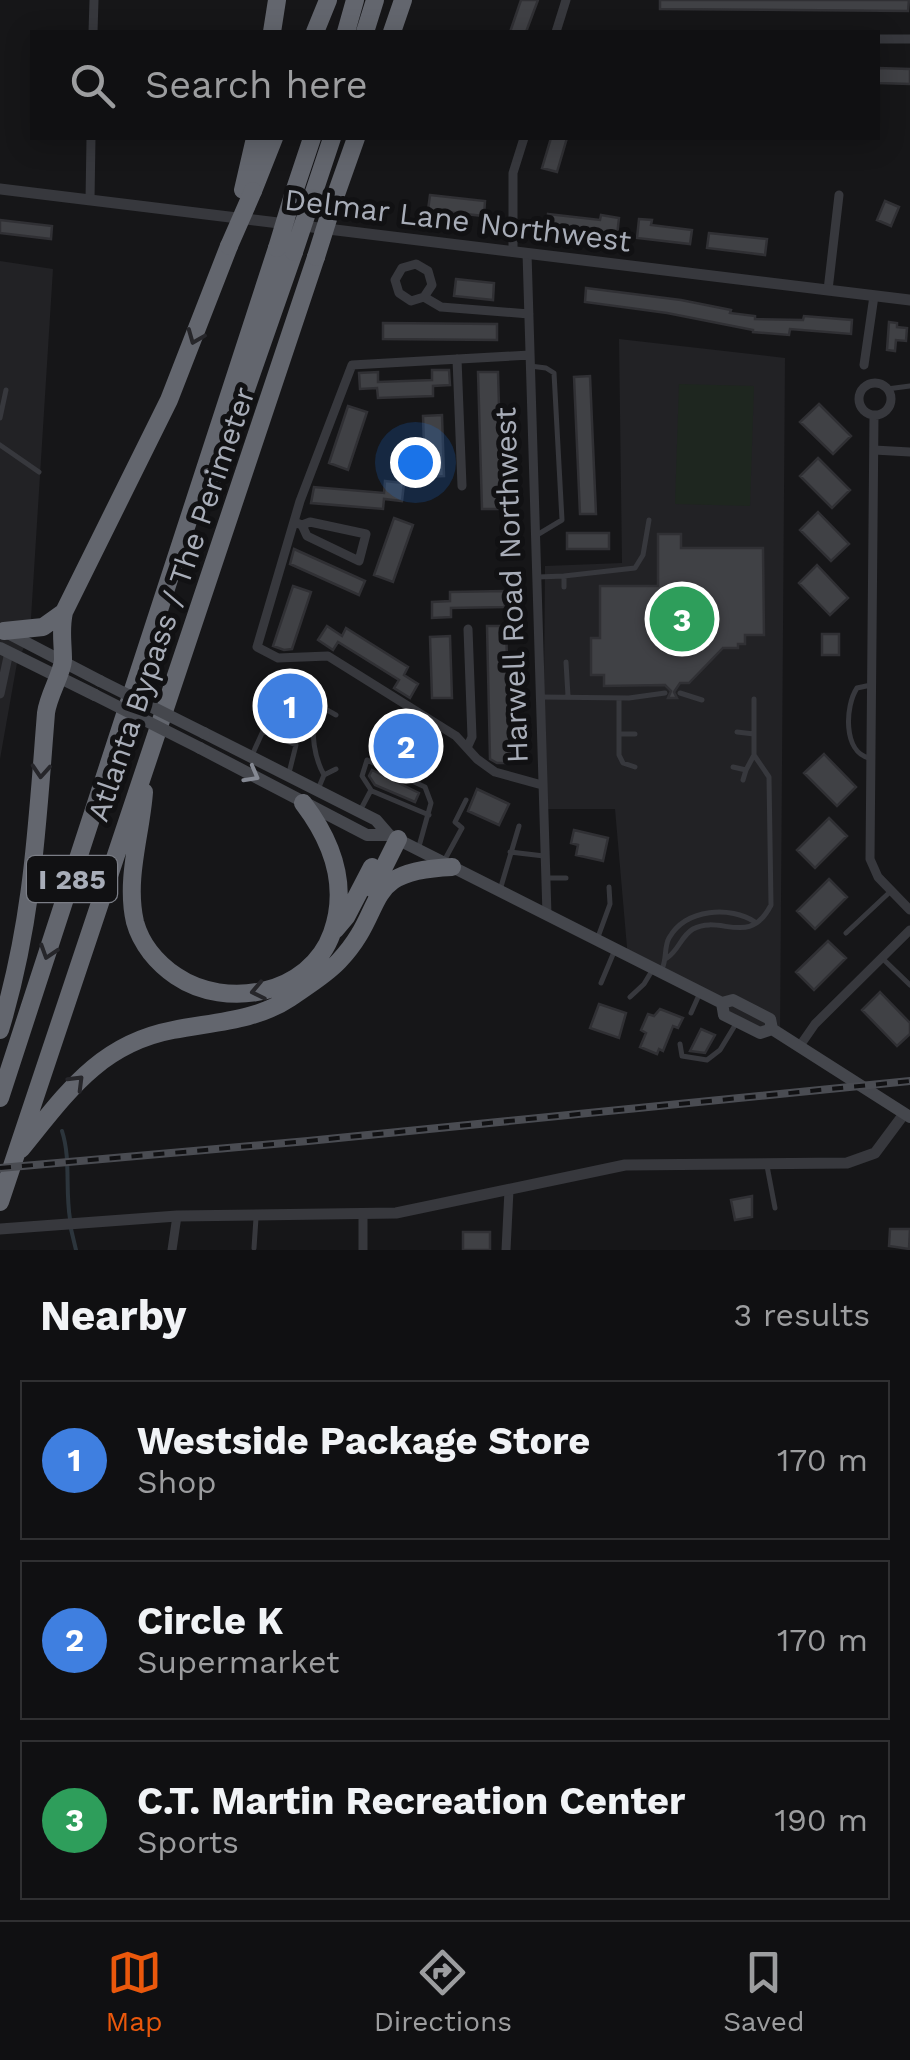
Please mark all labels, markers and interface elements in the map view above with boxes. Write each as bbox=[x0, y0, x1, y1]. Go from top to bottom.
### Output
search box bbox=[30, 30, 880, 140]
icon: search bbox=[65, 58, 120, 113]
text: Search here bbox=[145, 63, 368, 107]
street label: Delmar Lane Northwest bbox=[283, 181, 634, 259]
one-way arrow bbox=[186, 327, 206, 345]
street label: Atlanta Bypass / The Perimeter bbox=[80, 382, 262, 826]
street label: Harwell Road Northwest bbox=[487, 406, 535, 764]
your location bbox=[390, 437, 441, 488]
pin: 3 bbox=[650, 582, 714, 656]
pin: 1 bbox=[258, 668, 322, 744]
pin: 2 bbox=[374, 708, 438, 784]
one-way arrow bbox=[241, 763, 259, 783]
one-way arrow bbox=[31, 764, 52, 780]
road number: I 285 bbox=[27, 856, 117, 902]
one-way arrow bbox=[40, 943, 60, 960]
one-way arrow bbox=[250, 979, 267, 1000]
one-way arrow bbox=[65, 1076, 83, 1094]
text: Nearby bbox=[40, 1291, 187, 1340]
text: 3 results bbox=[733, 1296, 870, 1334]
text: Westside Package Store bbox=[137, 1419, 590, 1463]
text: 1 bbox=[68, 1441, 81, 1479]
text: 170 m bbox=[777, 1441, 868, 1479]
text: Shop bbox=[137, 1463, 217, 1501]
text: Circle K bbox=[137, 1599, 283, 1643]
text: 2 bbox=[65, 1621, 84, 1659]
text: 170 m bbox=[777, 1621, 868, 1659]
text: Supermarket bbox=[137, 1643, 339, 1681]
text: C.T. Martin Recreation Center bbox=[137, 1779, 685, 1823]
text: 3 bbox=[65, 1801, 84, 1839]
text: 190 m bbox=[774, 1801, 868, 1839]
text: Sports bbox=[137, 1823, 239, 1861]
tab: Map bbox=[106, 1945, 163, 2038]
tab: Directions bbox=[374, 1945, 512, 2038]
tab: Saved bbox=[723, 1945, 804, 2038]

